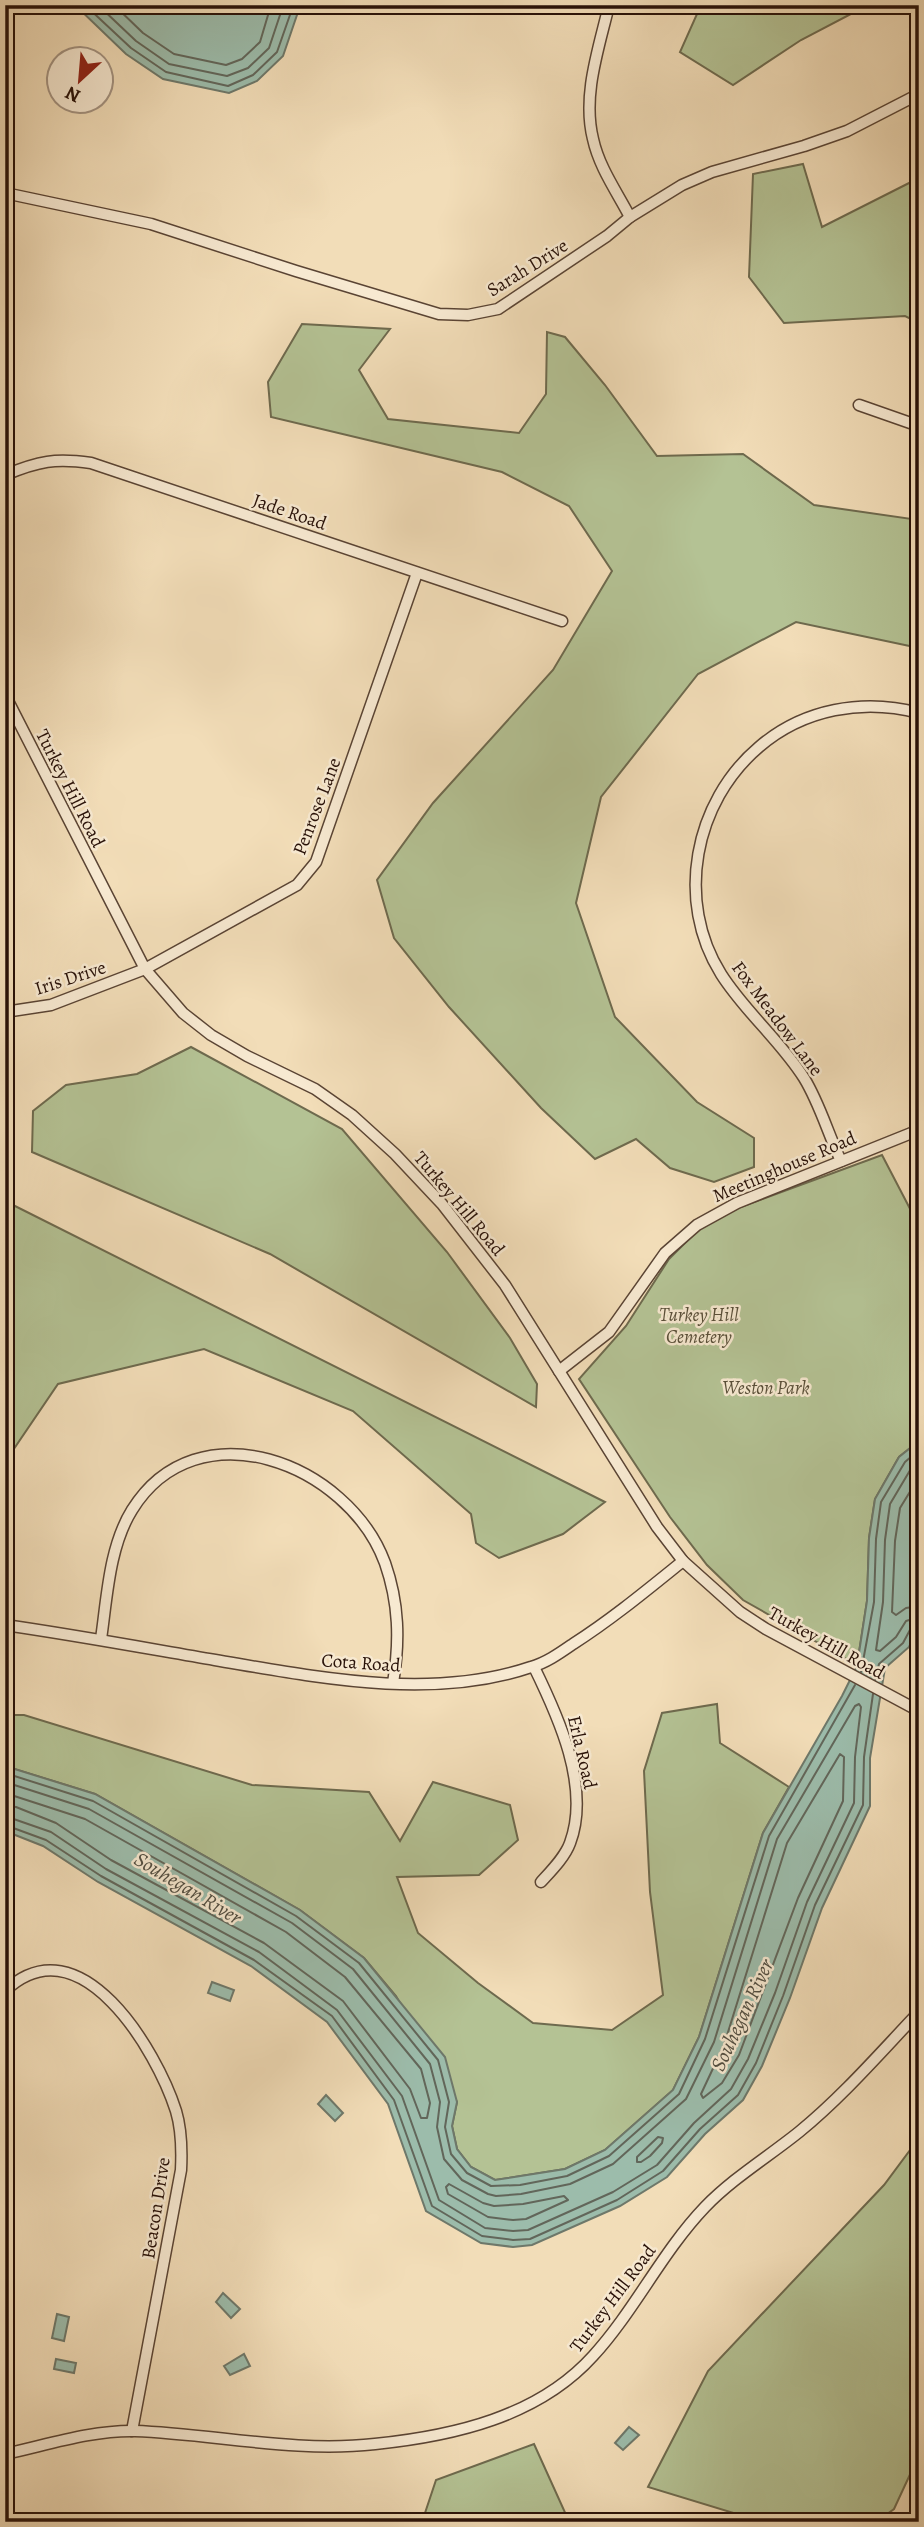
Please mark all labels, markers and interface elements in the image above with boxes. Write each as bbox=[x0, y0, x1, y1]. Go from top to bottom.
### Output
north arrow bbox=[46, 46, 116, 116]
text: N bbox=[61, 80, 85, 109]
street label: Sarah Drive bbox=[482, 233, 573, 303]
street label: Jade Road bbox=[249, 487, 331, 537]
street label: Turkey Hill Road bbox=[29, 725, 111, 853]
street label: Penrose Lane bbox=[286, 754, 347, 859]
street label: Iris Drive bbox=[31, 954, 109, 1002]
street label: Fox Meadow Lane bbox=[725, 956, 829, 1081]
street label: Meetinghouse Road bbox=[709, 1125, 861, 1209]
street label: Turkey Hill Road bbox=[408, 1146, 511, 1262]
park label: Turkey Hill Cemetery bbox=[659, 1302, 739, 1350]
park label: Weston Park bbox=[722, 1375, 810, 1401]
street label: Turkey Hill Road bbox=[764, 1600, 890, 1686]
street label: Cota Road bbox=[320, 1647, 402, 1679]
street label: Erla Road bbox=[561, 1713, 603, 1792]
water label: Souhegan River bbox=[129, 1845, 247, 1931]
water label: Souhegan River bbox=[704, 1954, 780, 2076]
street label: Beacon Drive bbox=[135, 2155, 177, 2261]
street label: Turkey Hill Road bbox=[564, 2239, 663, 2358]

